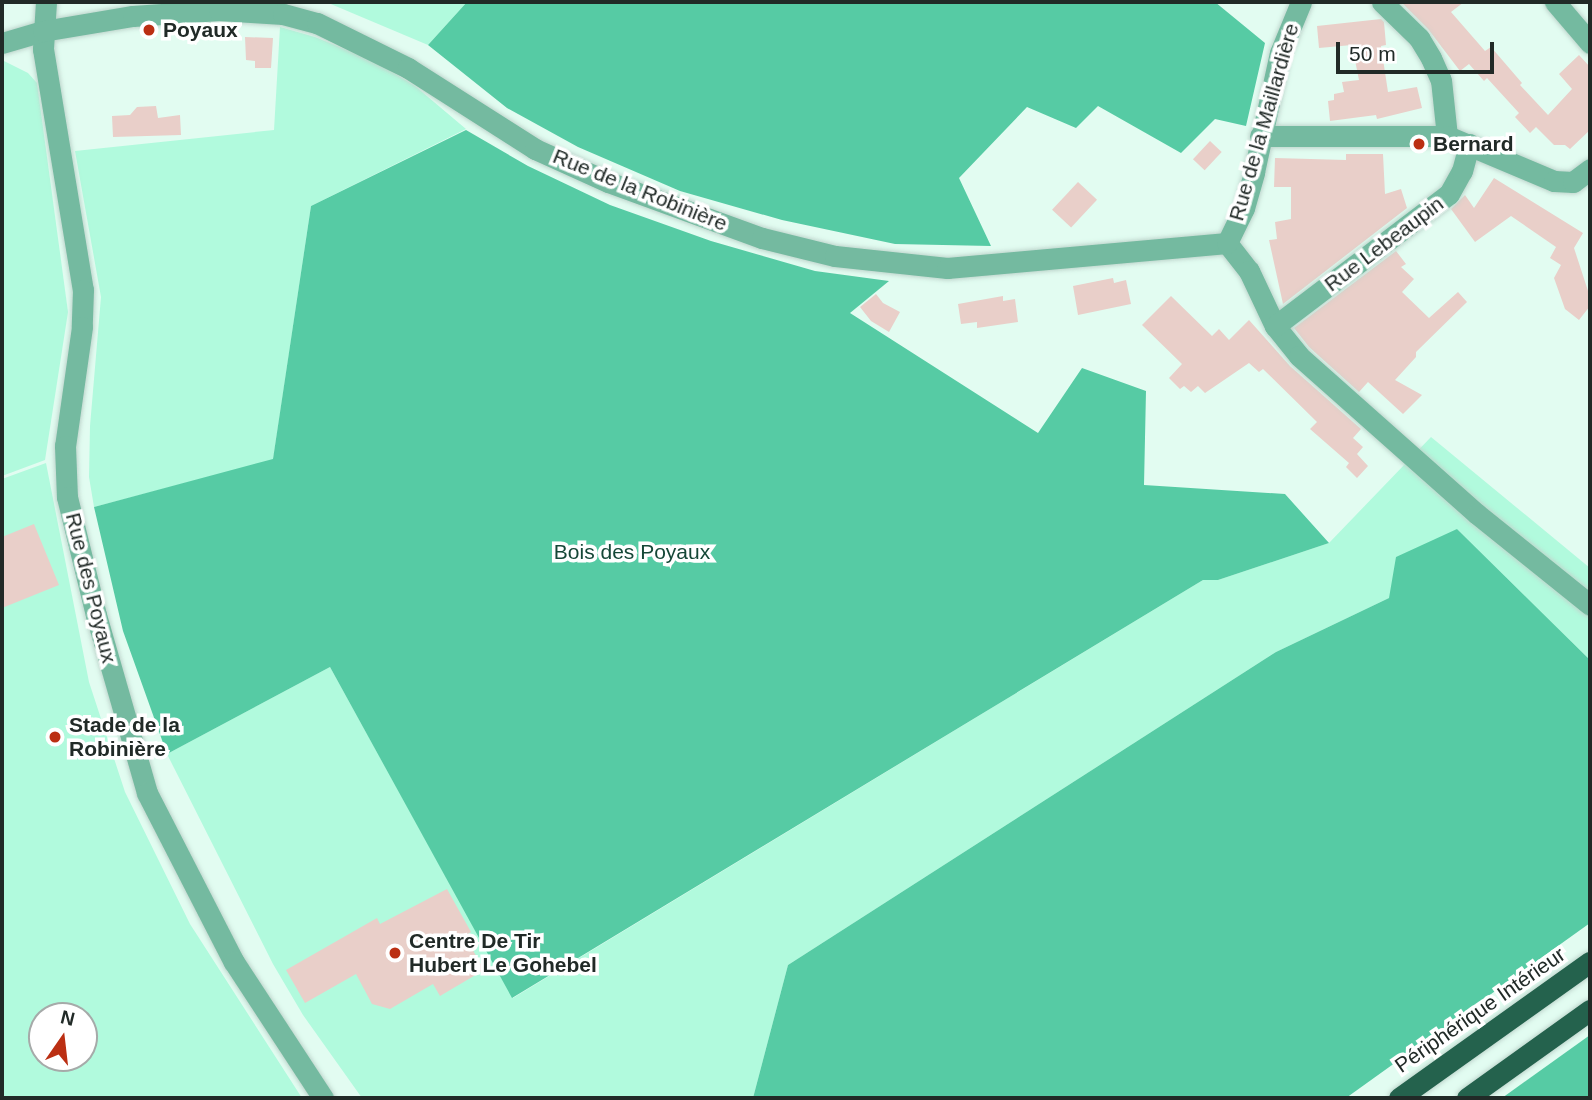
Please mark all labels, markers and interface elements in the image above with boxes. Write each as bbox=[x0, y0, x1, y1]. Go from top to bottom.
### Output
place label: Poyaux bbox=[163, 17, 238, 43]
street label: Rue de la Maillardière bbox=[1224, 20, 1304, 224]
marker: Poyaux bbox=[141, 22, 157, 38]
scale bar bbox=[1340, 28, 1498, 72]
text: 50 m bbox=[1349, 42, 1396, 65]
place label: Bernard bbox=[1433, 131, 1514, 157]
marker: Bernard bbox=[1411, 136, 1427, 152]
street label: Rue de la Robinière bbox=[549, 144, 731, 236]
street label: Rue Lebeaupin bbox=[1320, 191, 1448, 297]
street label: Rue des Poyaux bbox=[60, 510, 122, 666]
park label: Bois des Poyaux bbox=[554, 539, 710, 565]
place label: Stade de la Robinière bbox=[69, 712, 180, 762]
marker: Stade de la Robinière bbox=[47, 729, 63, 745]
place label: Centre De Tir Hubert Le Gohebel bbox=[409, 928, 597, 978]
street label: Périphérique Intérieur bbox=[1390, 942, 1570, 1078]
marker: Centre De Tir Hubert Le Gohebel bbox=[387, 945, 403, 961]
north arrow bbox=[28, 1002, 98, 1072]
text: N bbox=[59, 1006, 77, 1030]

